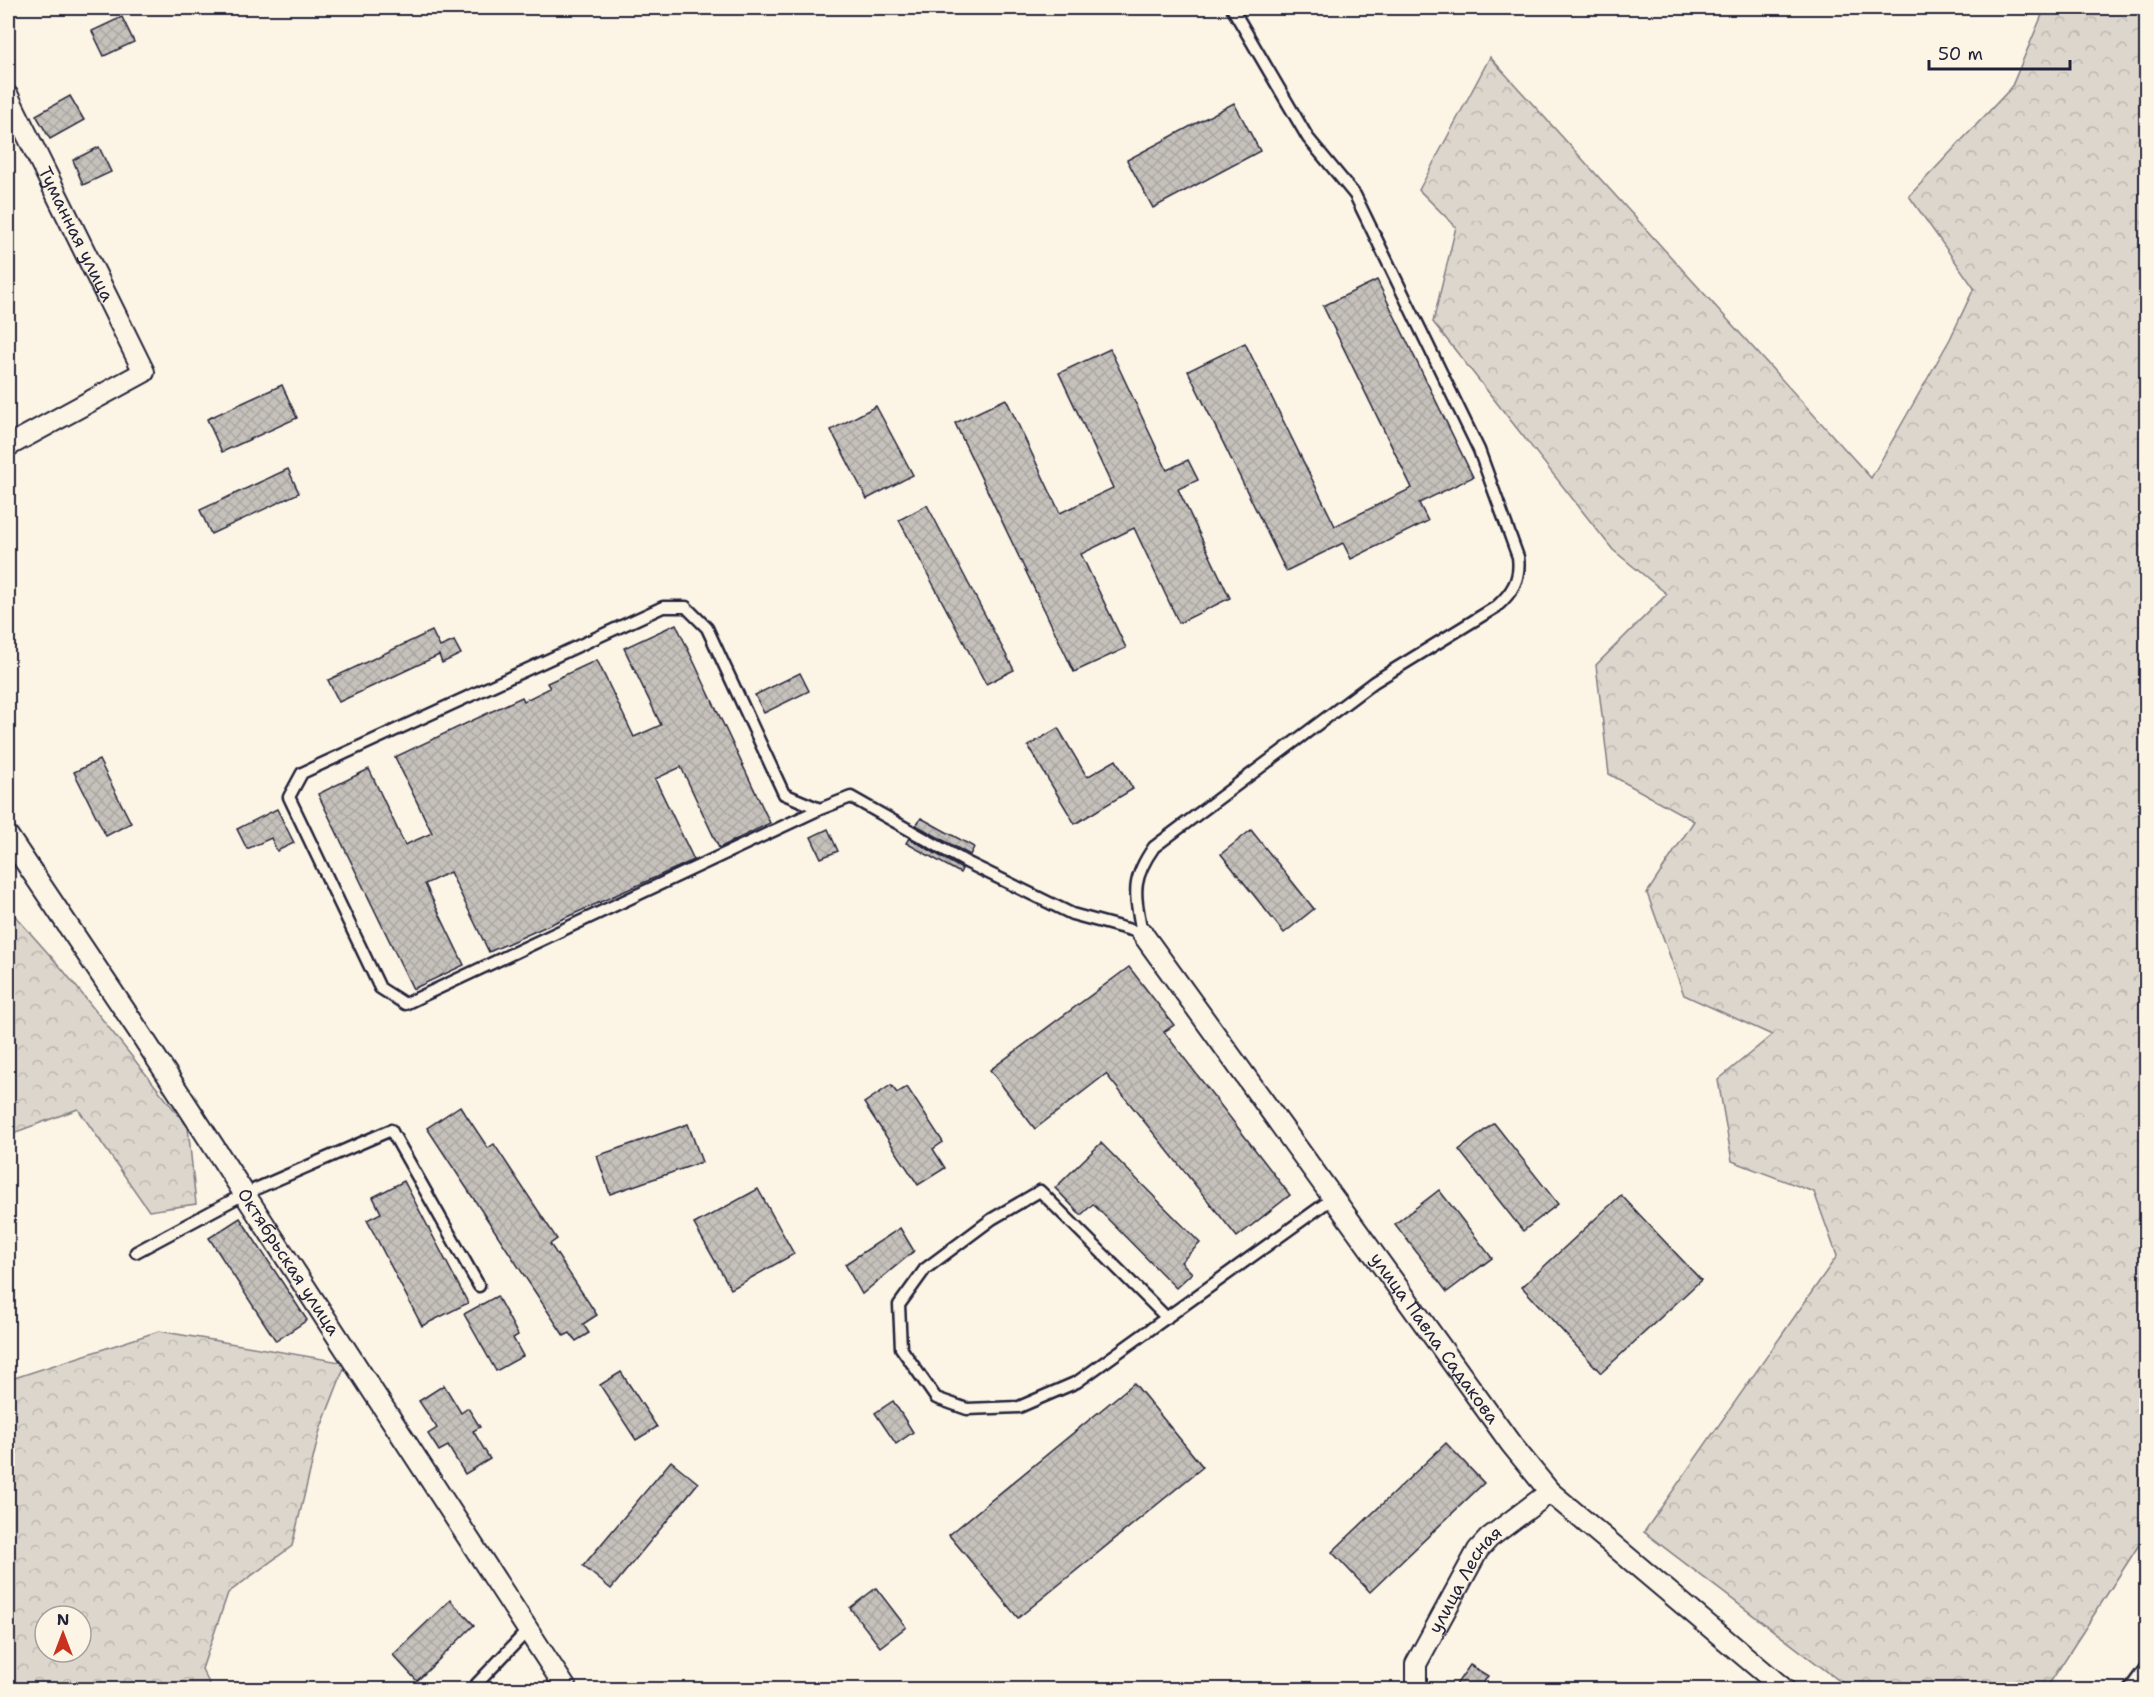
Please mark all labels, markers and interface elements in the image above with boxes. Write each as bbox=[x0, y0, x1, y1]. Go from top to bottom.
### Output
scale bar bbox=[1929, 33, 2070, 71]
text: 50 m bbox=[1938, 42, 1983, 66]
street label: Туманная улица bbox=[33, 163, 119, 306]
street label: Октябрьская улица bbox=[232, 1183, 345, 1340]
street label: улица Павла Садакова bbox=[1365, 1248, 1505, 1429]
street label: улица Лесная bbox=[1423, 1520, 1507, 1638]
north arrow bbox=[33, 1604, 93, 1664]
text: N bbox=[57, 1609, 69, 1630]

